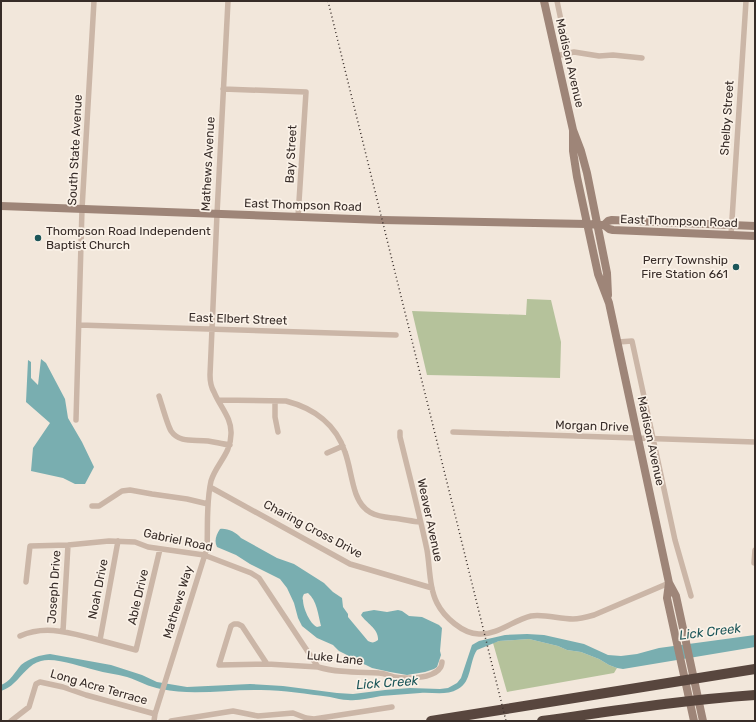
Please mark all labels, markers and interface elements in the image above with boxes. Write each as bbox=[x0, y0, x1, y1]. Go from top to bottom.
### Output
street label: Madison Avenue bbox=[553, 17, 587, 109]
street label: Shelby Street bbox=[717, 80, 737, 156]
street label: South State Avenue bbox=[65, 94, 85, 206]
street label: Mathews Avenue bbox=[199, 116, 217, 212]
street label: Bay Street bbox=[282, 124, 300, 184]
street label: East Thompson Road bbox=[244, 196, 362, 214]
street label: East Thompson Road bbox=[620, 212, 738, 230]
place label: Thompson Road Independent Baptist Church bbox=[46, 224, 211, 252]
marker: Thompson Road Independent Baptist Church bbox=[33, 233, 43, 243]
place label: Perry Township Fire Station 661 bbox=[641, 253, 728, 281]
marker: Perry Township Fire Station 661 bbox=[731, 262, 741, 272]
street label: East Elbert Street bbox=[188, 310, 288, 328]
street label: Madison Avenue bbox=[635, 395, 667, 487]
street label: Morgan Drive bbox=[555, 418, 629, 434]
street label: Weaver Avenue bbox=[414, 477, 446, 563]
street label: Charing Cross Drive bbox=[261, 497, 365, 561]
street label: Gabriel Road bbox=[142, 526, 214, 554]
street label: Joseph Drive bbox=[44, 550, 64, 624]
street label: Noah Drive bbox=[85, 557, 111, 620]
street label: Mathews Way bbox=[160, 564, 196, 640]
street label: Able Drive bbox=[125, 568, 151, 626]
water label: Lick Creek bbox=[678, 620, 742, 643]
street label: Luke Lane bbox=[306, 648, 364, 668]
street label: Long Acre Terrace bbox=[49, 666, 149, 708]
water label: Lick Creek bbox=[356, 673, 419, 692]

